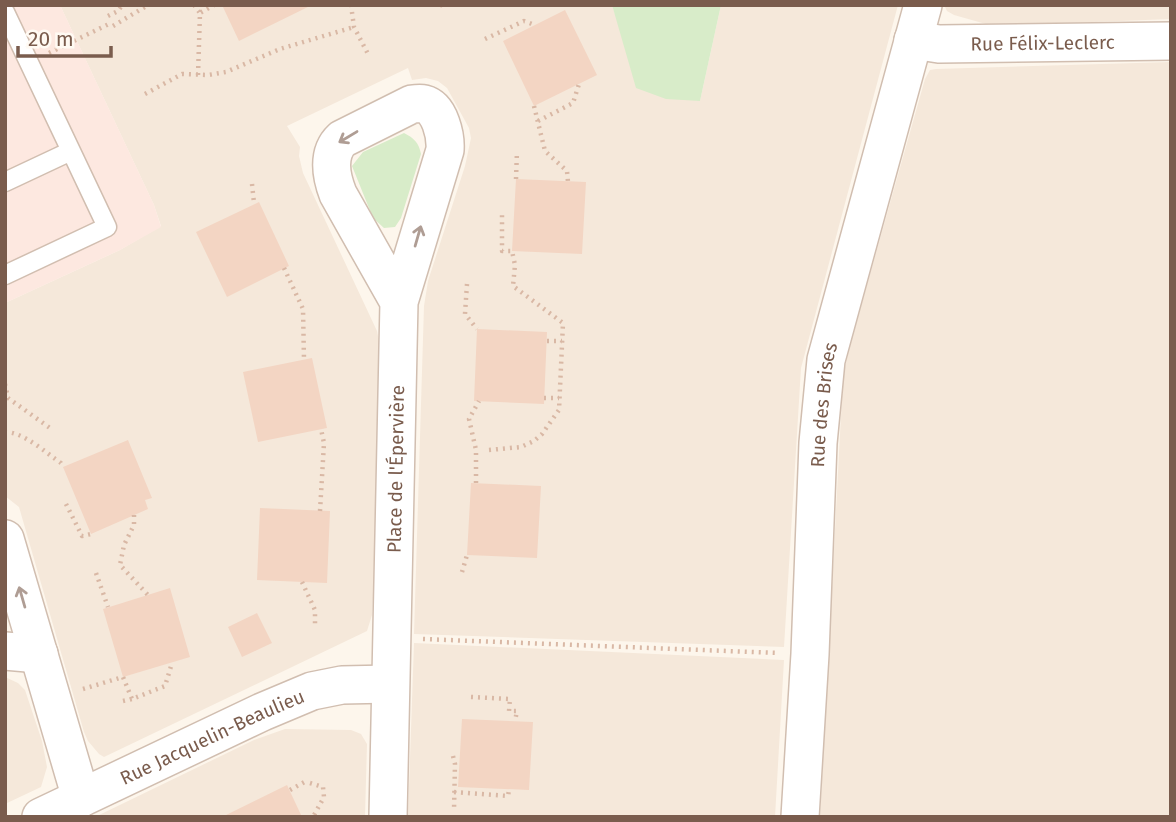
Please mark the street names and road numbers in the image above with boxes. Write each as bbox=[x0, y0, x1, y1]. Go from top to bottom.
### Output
street label: Rue Félix-Leclerc bbox=[970, 31, 1115, 56]
street label: Rue des Brises bbox=[806, 339, 842, 468]
street label: Place de l'Épervière bbox=[383, 385, 409, 553]
street label: Rue Jacquelin-Beaulieu bbox=[116, 685, 308, 790]

